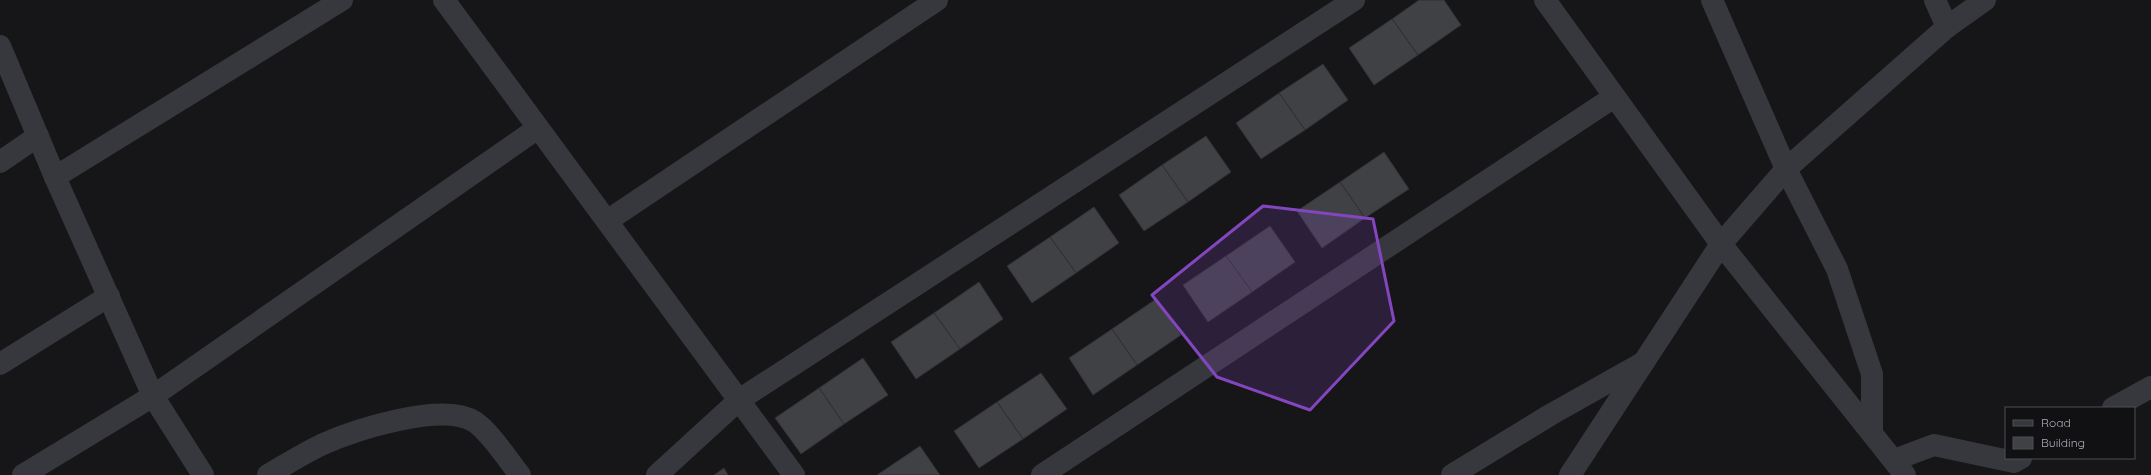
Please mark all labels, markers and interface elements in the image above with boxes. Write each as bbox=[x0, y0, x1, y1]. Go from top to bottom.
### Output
legend bbox=[2005, 407, 2135, 459]
text: Road bbox=[2041, 415, 2071, 430]
text: Building bbox=[2041, 435, 2085, 450]

